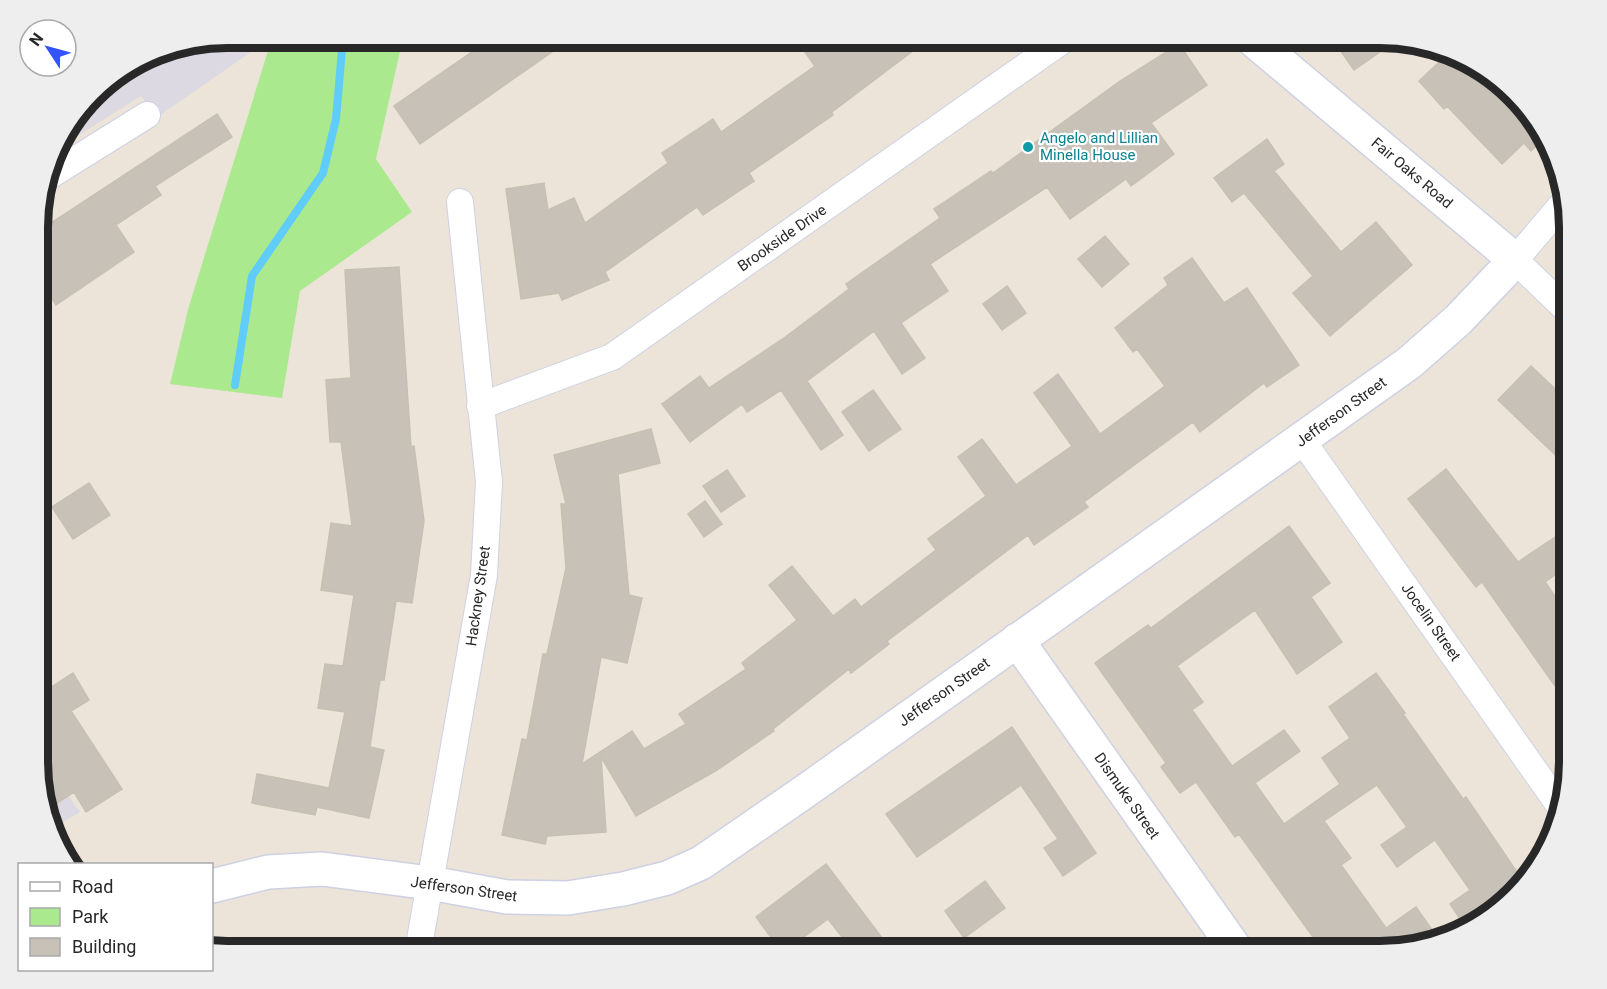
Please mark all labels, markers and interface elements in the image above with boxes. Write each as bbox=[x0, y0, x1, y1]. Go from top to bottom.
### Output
north arrow bbox=[18, 18, 78, 78]
text: N bbox=[25, 29, 47, 50]
place label: Angelo and Lillian Minella House bbox=[1040, 129, 1158, 164]
street label: Fair Oaks Road bbox=[1368, 134, 1456, 212]
marker: Angelo and Lillian Minella House bbox=[1021, 140, 1035, 154]
street label: Brookside Drive bbox=[734, 201, 830, 275]
street label: Jefferson Street bbox=[1292, 373, 1390, 451]
street label: Hackney Street bbox=[462, 545, 494, 647]
street label: Jocelin Street bbox=[1397, 579, 1465, 665]
street label: Jefferson Street bbox=[895, 654, 993, 730]
street label: Dismuke Street bbox=[1091, 749, 1163, 843]
legend bbox=[18, 863, 213, 971]
street label: Jefferson Street bbox=[410, 873, 519, 905]
text: Road bbox=[72, 876, 113, 897]
text: Park bbox=[72, 906, 109, 927]
text: Building bbox=[72, 936, 136, 957]

